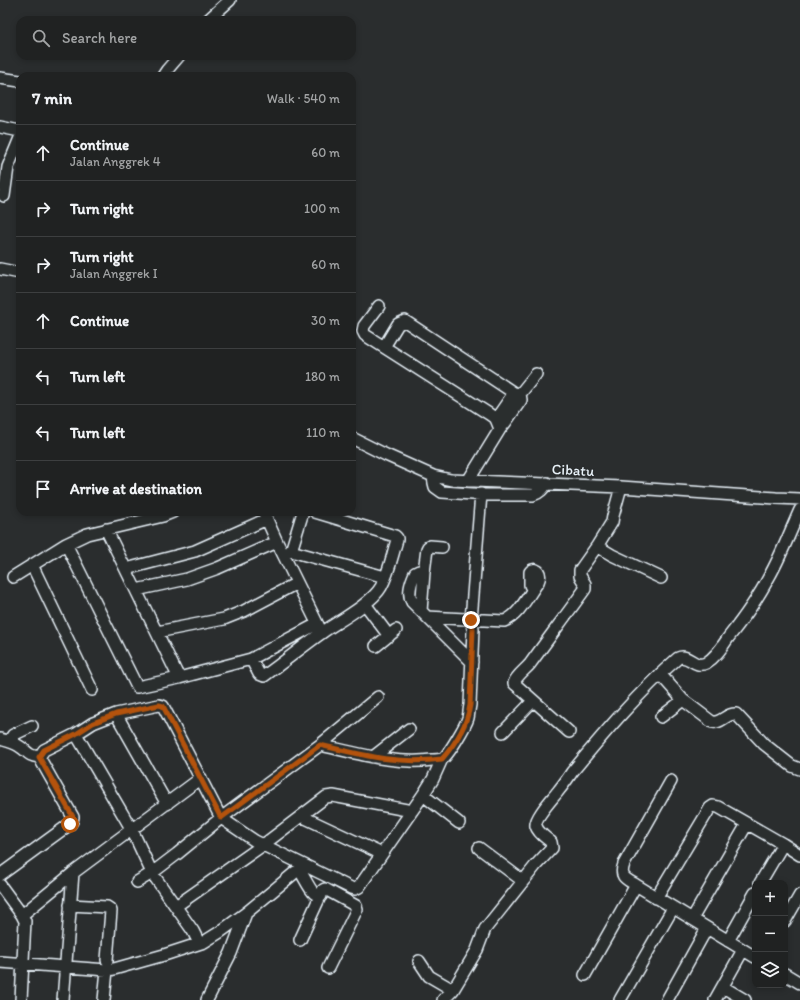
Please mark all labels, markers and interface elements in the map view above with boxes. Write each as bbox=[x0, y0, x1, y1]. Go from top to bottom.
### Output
search box bbox=[16, 16, 356, 60]
icon: search bbox=[30, 27, 52, 49]
text: Search here bbox=[62, 29, 137, 47]
text: 7 min bbox=[32, 88, 72, 108]
text: Walk · 540 m bbox=[267, 91, 340, 106]
text: Continue bbox=[70, 136, 129, 154]
icon: ahead bbox=[32, 142, 54, 164]
text: 60 m bbox=[311, 145, 340, 160]
text: Jalan Anggrek 4 bbox=[70, 154, 161, 169]
icon: right bbox=[32, 198, 54, 220]
text: Turn right bbox=[70, 200, 134, 218]
text: 100 m bbox=[304, 201, 340, 216]
text: Turn right bbox=[70, 248, 134, 266]
icon: right bbox=[32, 254, 54, 276]
text: 60 m bbox=[311, 257, 340, 272]
text: Jalan Anggrek I bbox=[70, 266, 158, 281]
icon: ahead bbox=[32, 310, 54, 332]
text: Continue bbox=[70, 312, 129, 330]
text: 30 m bbox=[311, 313, 340, 328]
icon: left bbox=[32, 366, 54, 388]
text: Turn left bbox=[70, 368, 125, 386]
text: 180 m bbox=[305, 369, 340, 384]
icon: left bbox=[32, 422, 54, 444]
text: Turn left bbox=[70, 424, 125, 442]
text: 110 m bbox=[306, 425, 340, 440]
street label: Cibatu bbox=[551, 460, 595, 480]
icon: arrive bbox=[32, 478, 54, 500]
text: Arrive at destination bbox=[70, 480, 202, 498]
route end bbox=[462, 611, 480, 629]
route start bbox=[61, 815, 79, 833]
map controls bbox=[752, 880, 788, 988]
button: + bbox=[752, 880, 788, 916]
button: − bbox=[752, 916, 788, 952]
button: layers bbox=[752, 952, 788, 988]

